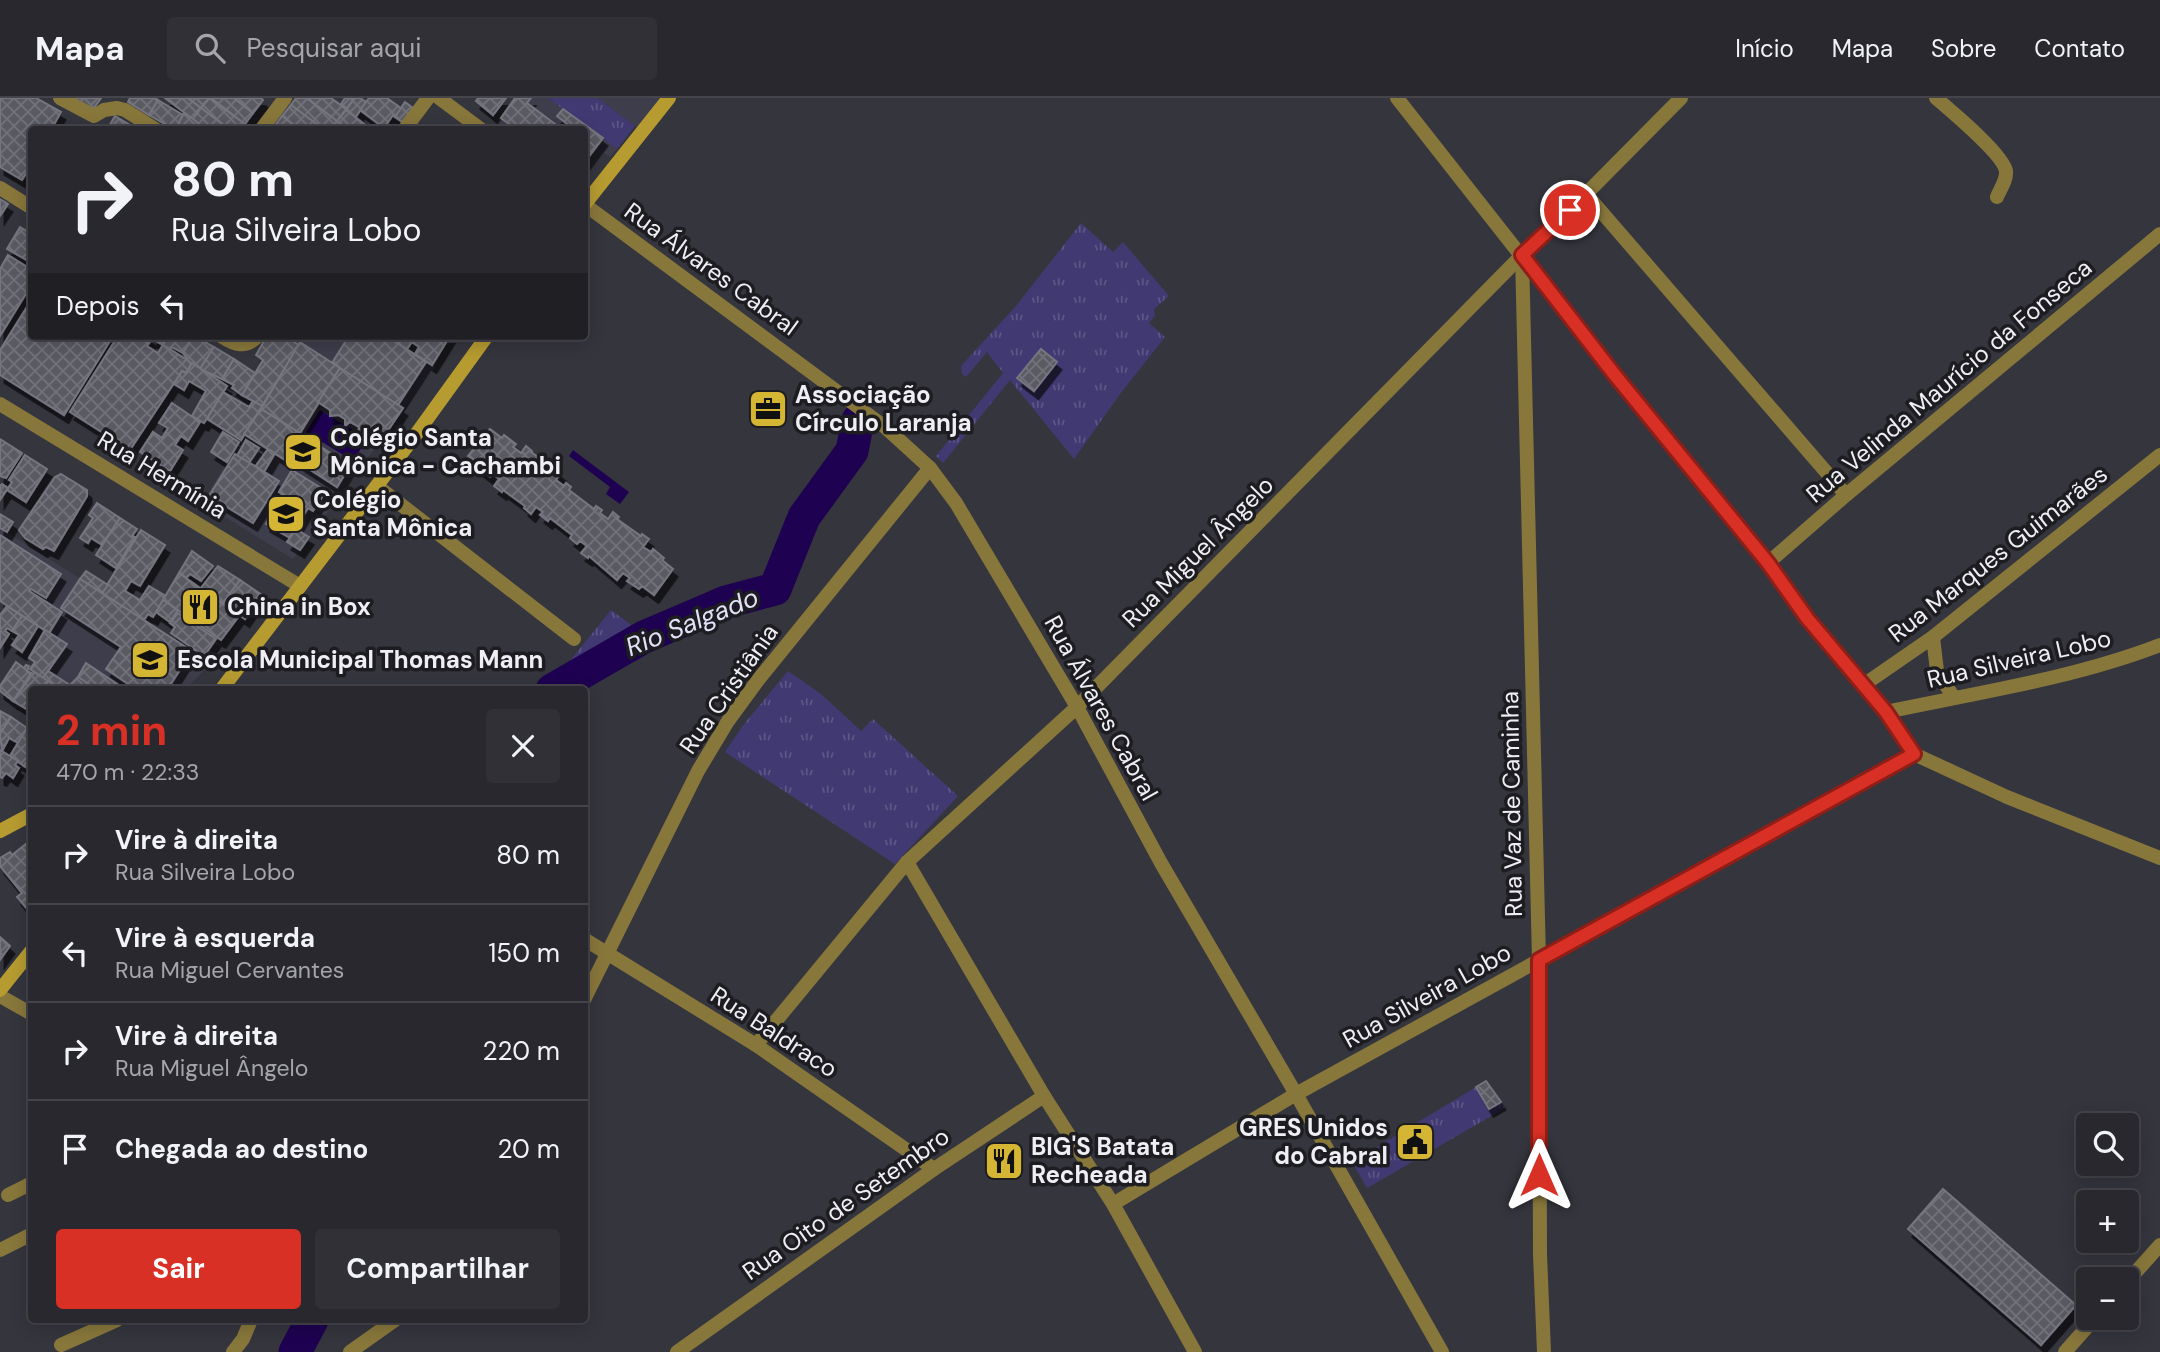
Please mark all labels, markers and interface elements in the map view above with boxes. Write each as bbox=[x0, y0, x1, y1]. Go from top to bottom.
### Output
search box bbox=[167, 17, 657, 80]
text: Mapa bbox=[35, 27, 125, 70]
icon: search bbox=[191, 29, 229, 67]
text: Pesquisar aqui bbox=[247, 31, 421, 65]
text: Início bbox=[1735, 33, 1794, 64]
text: Mapa bbox=[1832, 33, 1893, 64]
text: Sobre bbox=[1931, 33, 1996, 64]
text: Contato bbox=[2034, 33, 2125, 64]
text: 80 m bbox=[171, 147, 294, 211]
icon: right bbox=[56, 154, 147, 245]
pin bbox=[1540, 180, 1600, 240]
icon: arrive bbox=[1551, 191, 1589, 229]
street label: Rua Álvares Cabral bbox=[618, 195, 804, 342]
text: Rua Silveira Lobo bbox=[171, 209, 422, 251]
street label: Rua Velinda Maurício da Fonseca bbox=[1799, 252, 2098, 509]
icon: left bbox=[154, 287, 192, 325]
text: Depois bbox=[56, 289, 140, 323]
place label: Associação Círculo Laranja bbox=[795, 379, 972, 438]
office icon: Associação Círculo Laranja bbox=[747, 388, 789, 430]
place label: Colégio Santa Mônica - Cachambi bbox=[330, 422, 561, 481]
street label: Rua Hermínia bbox=[92, 424, 233, 525]
school or university icon: Colégio Santa Mônica - Cachambi bbox=[282, 431, 324, 473]
street label: Rua Marques Guimarães bbox=[1882, 458, 2114, 649]
street label: Rua Miguel Ângelo bbox=[1115, 469, 1280, 634]
place label: Colégio Santa Mônica bbox=[313, 484, 472, 543]
school or university icon: Colégio Santa Mônica bbox=[265, 493, 307, 535]
water label: Rio Salgado bbox=[621, 580, 763, 664]
restaurant icon: China in Box bbox=[179, 586, 221, 628]
place label: China in Box bbox=[227, 591, 371, 622]
street label: Rua Álvares Cabral bbox=[1038, 610, 1165, 806]
street label: Rua Cristiânia bbox=[672, 618, 785, 760]
street label: Rua Silveira Lobo bbox=[1924, 622, 2114, 695]
school or university icon: Escola Municipal Thomas Mann bbox=[129, 639, 171, 681]
place label: Escola Municipal Thomas Mann bbox=[177, 644, 543, 675]
street label: Rua Vaz de Caminha bbox=[1494, 691, 1529, 917]
text: 2 min bbox=[56, 703, 167, 758]
button: close bbox=[486, 709, 560, 783]
text: 470 m · 22:33 bbox=[56, 757, 199, 787]
text: Vire à direita bbox=[115, 823, 278, 857]
icon: right bbox=[56, 836, 94, 874]
text: 80 m bbox=[496, 838, 560, 872]
text: Rua Silveira Lobo bbox=[115, 857, 295, 887]
text: Vire à esquerda bbox=[115, 921, 315, 955]
icon: left bbox=[56, 934, 94, 972]
text: 150 m bbox=[488, 936, 560, 970]
street label: Rua Silveira Lobo bbox=[1337, 936, 1516, 1055]
text: Rua Miguel Cervantes bbox=[115, 955, 344, 985]
street label: Rua Baldraco bbox=[705, 979, 844, 1084]
text: Vire à direita bbox=[115, 1019, 278, 1053]
icon: right bbox=[56, 1032, 94, 1070]
text: 220 m bbox=[482, 1034, 560, 1068]
text: Rua Miguel Ângelo bbox=[115, 1053, 308, 1083]
place label: GRES Unidos do Cabral bbox=[1239, 1112, 1388, 1171]
map controls bbox=[2076, 1113, 2139, 1330]
button: search bbox=[2076, 1113, 2139, 1176]
street label: Rua Oito de Setembro bbox=[736, 1121, 955, 1287]
public building icon: GRES Unidos do Cabral bbox=[1394, 1121, 1436, 1163]
icon: arrive bbox=[56, 1130, 94, 1168]
place label: BIG'S Batata Recheada bbox=[1031, 1131, 1174, 1190]
text: Chegada ao destino bbox=[115, 1132, 368, 1166]
text: 20 m bbox=[497, 1132, 560, 1166]
position arrow bbox=[1502, 1138, 1576, 1212]
restaurant icon: BIG'S Batata Recheada bbox=[983, 1140, 1025, 1182]
button: + bbox=[2076, 1190, 2139, 1253]
button: Sair bbox=[56, 1229, 301, 1309]
button: Compartilhar bbox=[315, 1229, 560, 1309]
button: − bbox=[2076, 1267, 2139, 1330]

